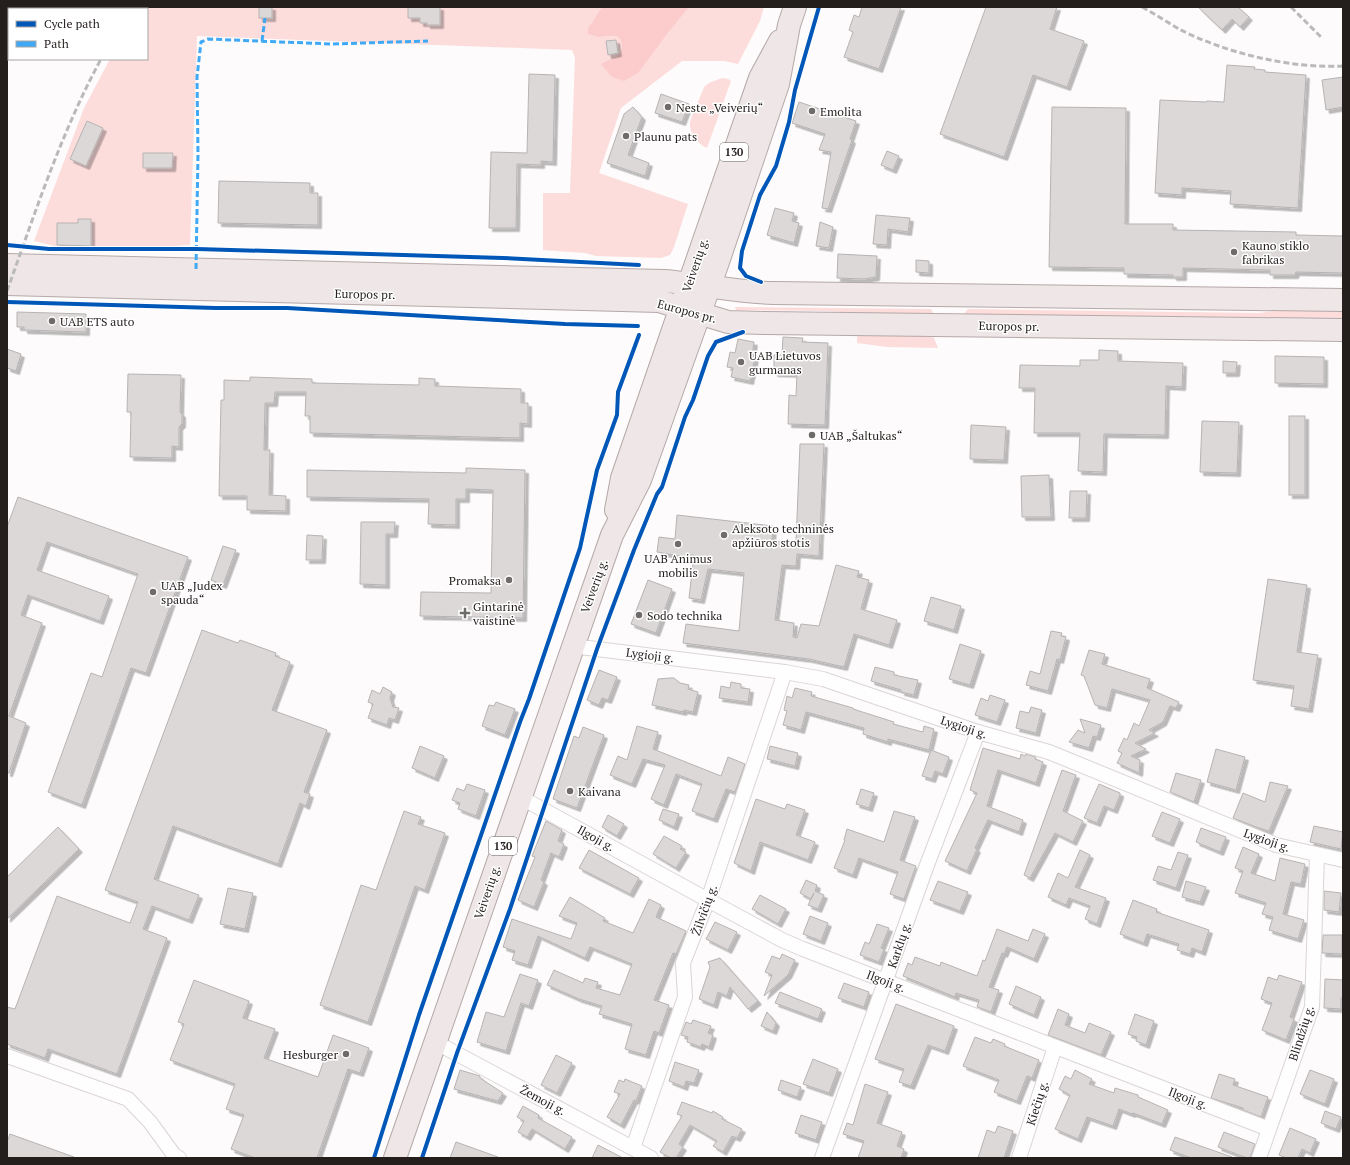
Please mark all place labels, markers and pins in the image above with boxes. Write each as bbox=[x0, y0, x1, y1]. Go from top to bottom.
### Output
place label: Neste „Veiverių“ bbox=[676, 100, 763, 115]
marker: Neste „Veiverių“ bbox=[663, 102, 673, 112]
place label: Emolita bbox=[820, 104, 862, 119]
marker: Emolita bbox=[807, 106, 817, 116]
place label: Plaunu pats bbox=[634, 129, 697, 144]
marker: Plaunu pats bbox=[621, 131, 631, 141]
place label: Kauno stiklo fabrikas bbox=[1242, 238, 1309, 267]
marker: Kauno stiklo fabrikas bbox=[1229, 247, 1239, 257]
place label: UAB ETS auto bbox=[60, 314, 135, 329]
marker: UAB ETS auto bbox=[47, 316, 57, 326]
place label: UAB Lietuvos gurmanas bbox=[749, 348, 821, 377]
marker: UAB Lietuvos gurmanas bbox=[736, 357, 746, 367]
place label: UAB „Šaltukas“ bbox=[820, 428, 902, 443]
marker: UAB „Šaltukas“ bbox=[807, 430, 817, 440]
place label: Aleksoto techninės apžiūros stotis bbox=[732, 521, 834, 550]
marker: Aleksoto techninės apžiūros stotis bbox=[719, 530, 729, 540]
marker: UAB Animus mobilis bbox=[673, 539, 683, 549]
place label: UAB Animus mobilis bbox=[644, 551, 712, 580]
place label: Promaksa bbox=[449, 573, 501, 588]
marker: Promaksa bbox=[504, 575, 514, 585]
place label: UAB „Judex spauda“ bbox=[161, 578, 223, 607]
marker: UAB „Judex spauda“ bbox=[148, 587, 158, 597]
place label: Gintarinė vaistinė bbox=[472, 599, 524, 628]
marker: Gintarinė vaistinė bbox=[460, 608, 470, 618]
place label: Sodo technika bbox=[647, 608, 722, 623]
marker: Sodo technika bbox=[634, 610, 644, 620]
place label: Kaivana bbox=[578, 784, 621, 799]
marker: Kaivana bbox=[565, 786, 575, 796]
place label: Hesburger bbox=[283, 1047, 338, 1062]
marker: Hesburger bbox=[341, 1049, 351, 1059]

